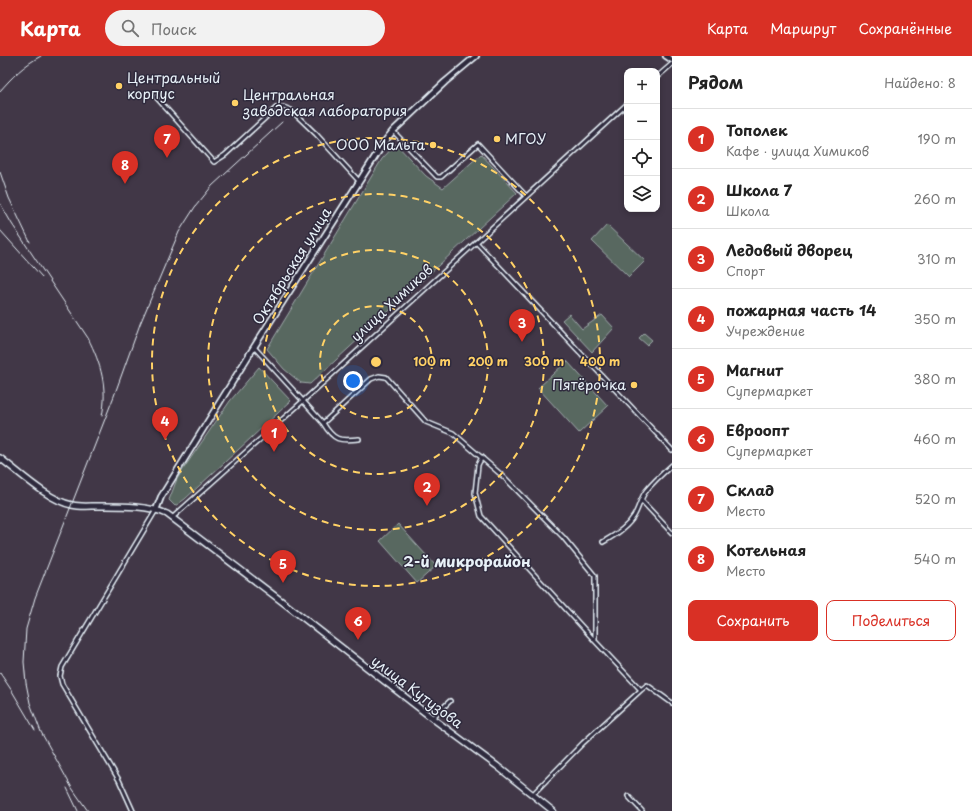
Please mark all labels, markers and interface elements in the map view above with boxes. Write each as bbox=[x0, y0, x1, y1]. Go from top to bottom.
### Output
search box bbox=[105, 10, 385, 46]
text: Карта bbox=[20, 14, 81, 42]
icon: search bbox=[119, 17, 141, 39]
text: Поиск bbox=[151, 17, 196, 40]
text: Карта bbox=[707, 18, 748, 39]
text: Маршрут bbox=[770, 18, 836, 39]
text: Сохранённые bbox=[858, 18, 952, 39]
place label: Центральный корпус bbox=[127, 67, 221, 104]
map controls bbox=[624, 68, 660, 212]
button: + bbox=[624, 68, 660, 104]
text: Рядом bbox=[688, 69, 743, 95]
text: Найдено: 8 bbox=[884, 73, 956, 92]
marker: Центральный корпус bbox=[114, 81, 124, 91]
place label: Центральная заводская лаборатория bbox=[242, 84, 407, 121]
marker: Центральная заводская лаборатория bbox=[230, 98, 240, 108]
button: − bbox=[624, 104, 660, 140]
text: Тополек bbox=[726, 118, 787, 141]
pin: 7 bbox=[154, 125, 180, 158]
place label: МГОУ bbox=[505, 128, 546, 149]
text: 1 bbox=[698, 129, 704, 148]
text: 190 m bbox=[917, 129, 956, 148]
place label: ООО Мальта bbox=[336, 134, 425, 155]
marker: МГОУ bbox=[492, 134, 502, 144]
marker: ООО Мальта bbox=[428, 140, 438, 150]
button: locate bbox=[624, 140, 660, 176]
text: Кафе · улица Химиков bbox=[726, 141, 869, 160]
pin: 8 bbox=[112, 151, 138, 184]
button: layers bbox=[624, 176, 660, 212]
text: Школа 7 bbox=[726, 178, 792, 201]
text: 2 bbox=[696, 189, 706, 208]
text: 260 m bbox=[914, 189, 956, 208]
text: Школа bbox=[726, 201, 770, 220]
street label: Октябрьская улица bbox=[247, 203, 336, 328]
text: Ледовый дворец bbox=[726, 238, 852, 261]
text: 3 bbox=[697, 249, 705, 268]
text: 310 m bbox=[917, 249, 956, 268]
street label: улица Химиков bbox=[346, 259, 437, 346]
text: Спорт bbox=[726, 261, 765, 280]
text: пожарная часть 14 bbox=[726, 298, 876, 321]
pin: 3 bbox=[509, 309, 535, 342]
text: 4 bbox=[697, 309, 705, 328]
text: 350 m bbox=[914, 309, 956, 328]
text: Учреждение bbox=[726, 321, 805, 340]
text: 100 m bbox=[413, 352, 451, 370]
text: 200 m bbox=[468, 352, 508, 370]
text: 300 m bbox=[524, 352, 564, 370]
text: 400 m bbox=[580, 352, 620, 370]
centre of rings bbox=[369, 355, 383, 369]
text: Магнит bbox=[726, 358, 783, 381]
text: 5 bbox=[697, 369, 705, 388]
text: 380 m bbox=[913, 369, 956, 388]
your location bbox=[343, 371, 363, 391]
place label: Пятёрочка bbox=[552, 374, 626, 395]
marker: Пятёрочка bbox=[629, 380, 639, 390]
text: Супермаркет bbox=[726, 381, 813, 400]
pin: 4 bbox=[152, 407, 178, 440]
text: Евроопт bbox=[726, 418, 789, 441]
pin: 1 bbox=[261, 419, 287, 452]
text: 6 bbox=[696, 429, 706, 448]
text: 460 m bbox=[913, 429, 956, 448]
text: Супермаркет bbox=[726, 441, 813, 460]
pin: 2 bbox=[414, 473, 440, 506]
text: Склад bbox=[726, 478, 774, 501]
text: 7 bbox=[697, 489, 705, 508]
text: 520 m bbox=[914, 489, 956, 508]
text: Место bbox=[726, 501, 766, 520]
text: Котельная bbox=[726, 538, 806, 561]
district label: 2-й микрорайон bbox=[403, 549, 531, 572]
text: 8 bbox=[697, 549, 705, 568]
text: 540 m bbox=[913, 549, 956, 568]
pin: 5 bbox=[270, 550, 296, 583]
text: Место bbox=[726, 561, 766, 580]
button: Сохранить bbox=[688, 600, 818, 641]
button: Поделиться bbox=[826, 600, 956, 641]
pin: 6 bbox=[345, 607, 371, 640]
street label: улица Кутузова bbox=[367, 650, 468, 733]

